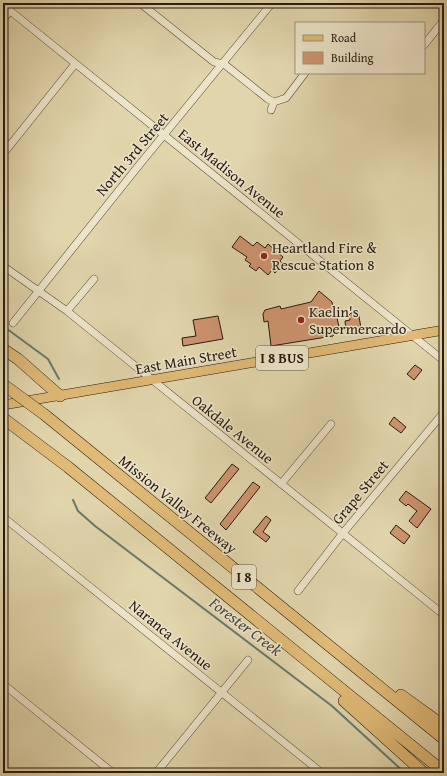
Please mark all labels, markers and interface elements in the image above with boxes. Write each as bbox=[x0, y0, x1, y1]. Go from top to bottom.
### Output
legend bbox=[295, 22, 425, 74]
text: Road bbox=[331, 29, 357, 46]
text: Building bbox=[331, 49, 374, 66]
street label: North 3rd Street bbox=[91, 107, 174, 200]
street label: East Madison Avenue bbox=[174, 123, 290, 223]
place label: Heartland Fire & Rescue Station 8 bbox=[272, 237, 377, 275]
marker: Heartland Fire & Rescue Station 8 bbox=[259, 251, 269, 261]
place label: Kaelin's Supermercardo bbox=[309, 301, 407, 339]
marker: Kaelin's Supermercardo bbox=[296, 315, 306, 325]
street label: East Main Street bbox=[134, 341, 239, 379]
road number: I 8 BUS bbox=[256, 346, 308, 370]
street label: Oakdale Avenue bbox=[188, 390, 278, 468]
street label: Mission Valley Freeway bbox=[114, 450, 242, 559]
street label: Grape Street bbox=[327, 455, 394, 529]
road number: I 8 bbox=[232, 565, 256, 589]
water label: Forester Creek bbox=[204, 590, 288, 662]
street label: Naranca Avenue bbox=[125, 595, 217, 675]

